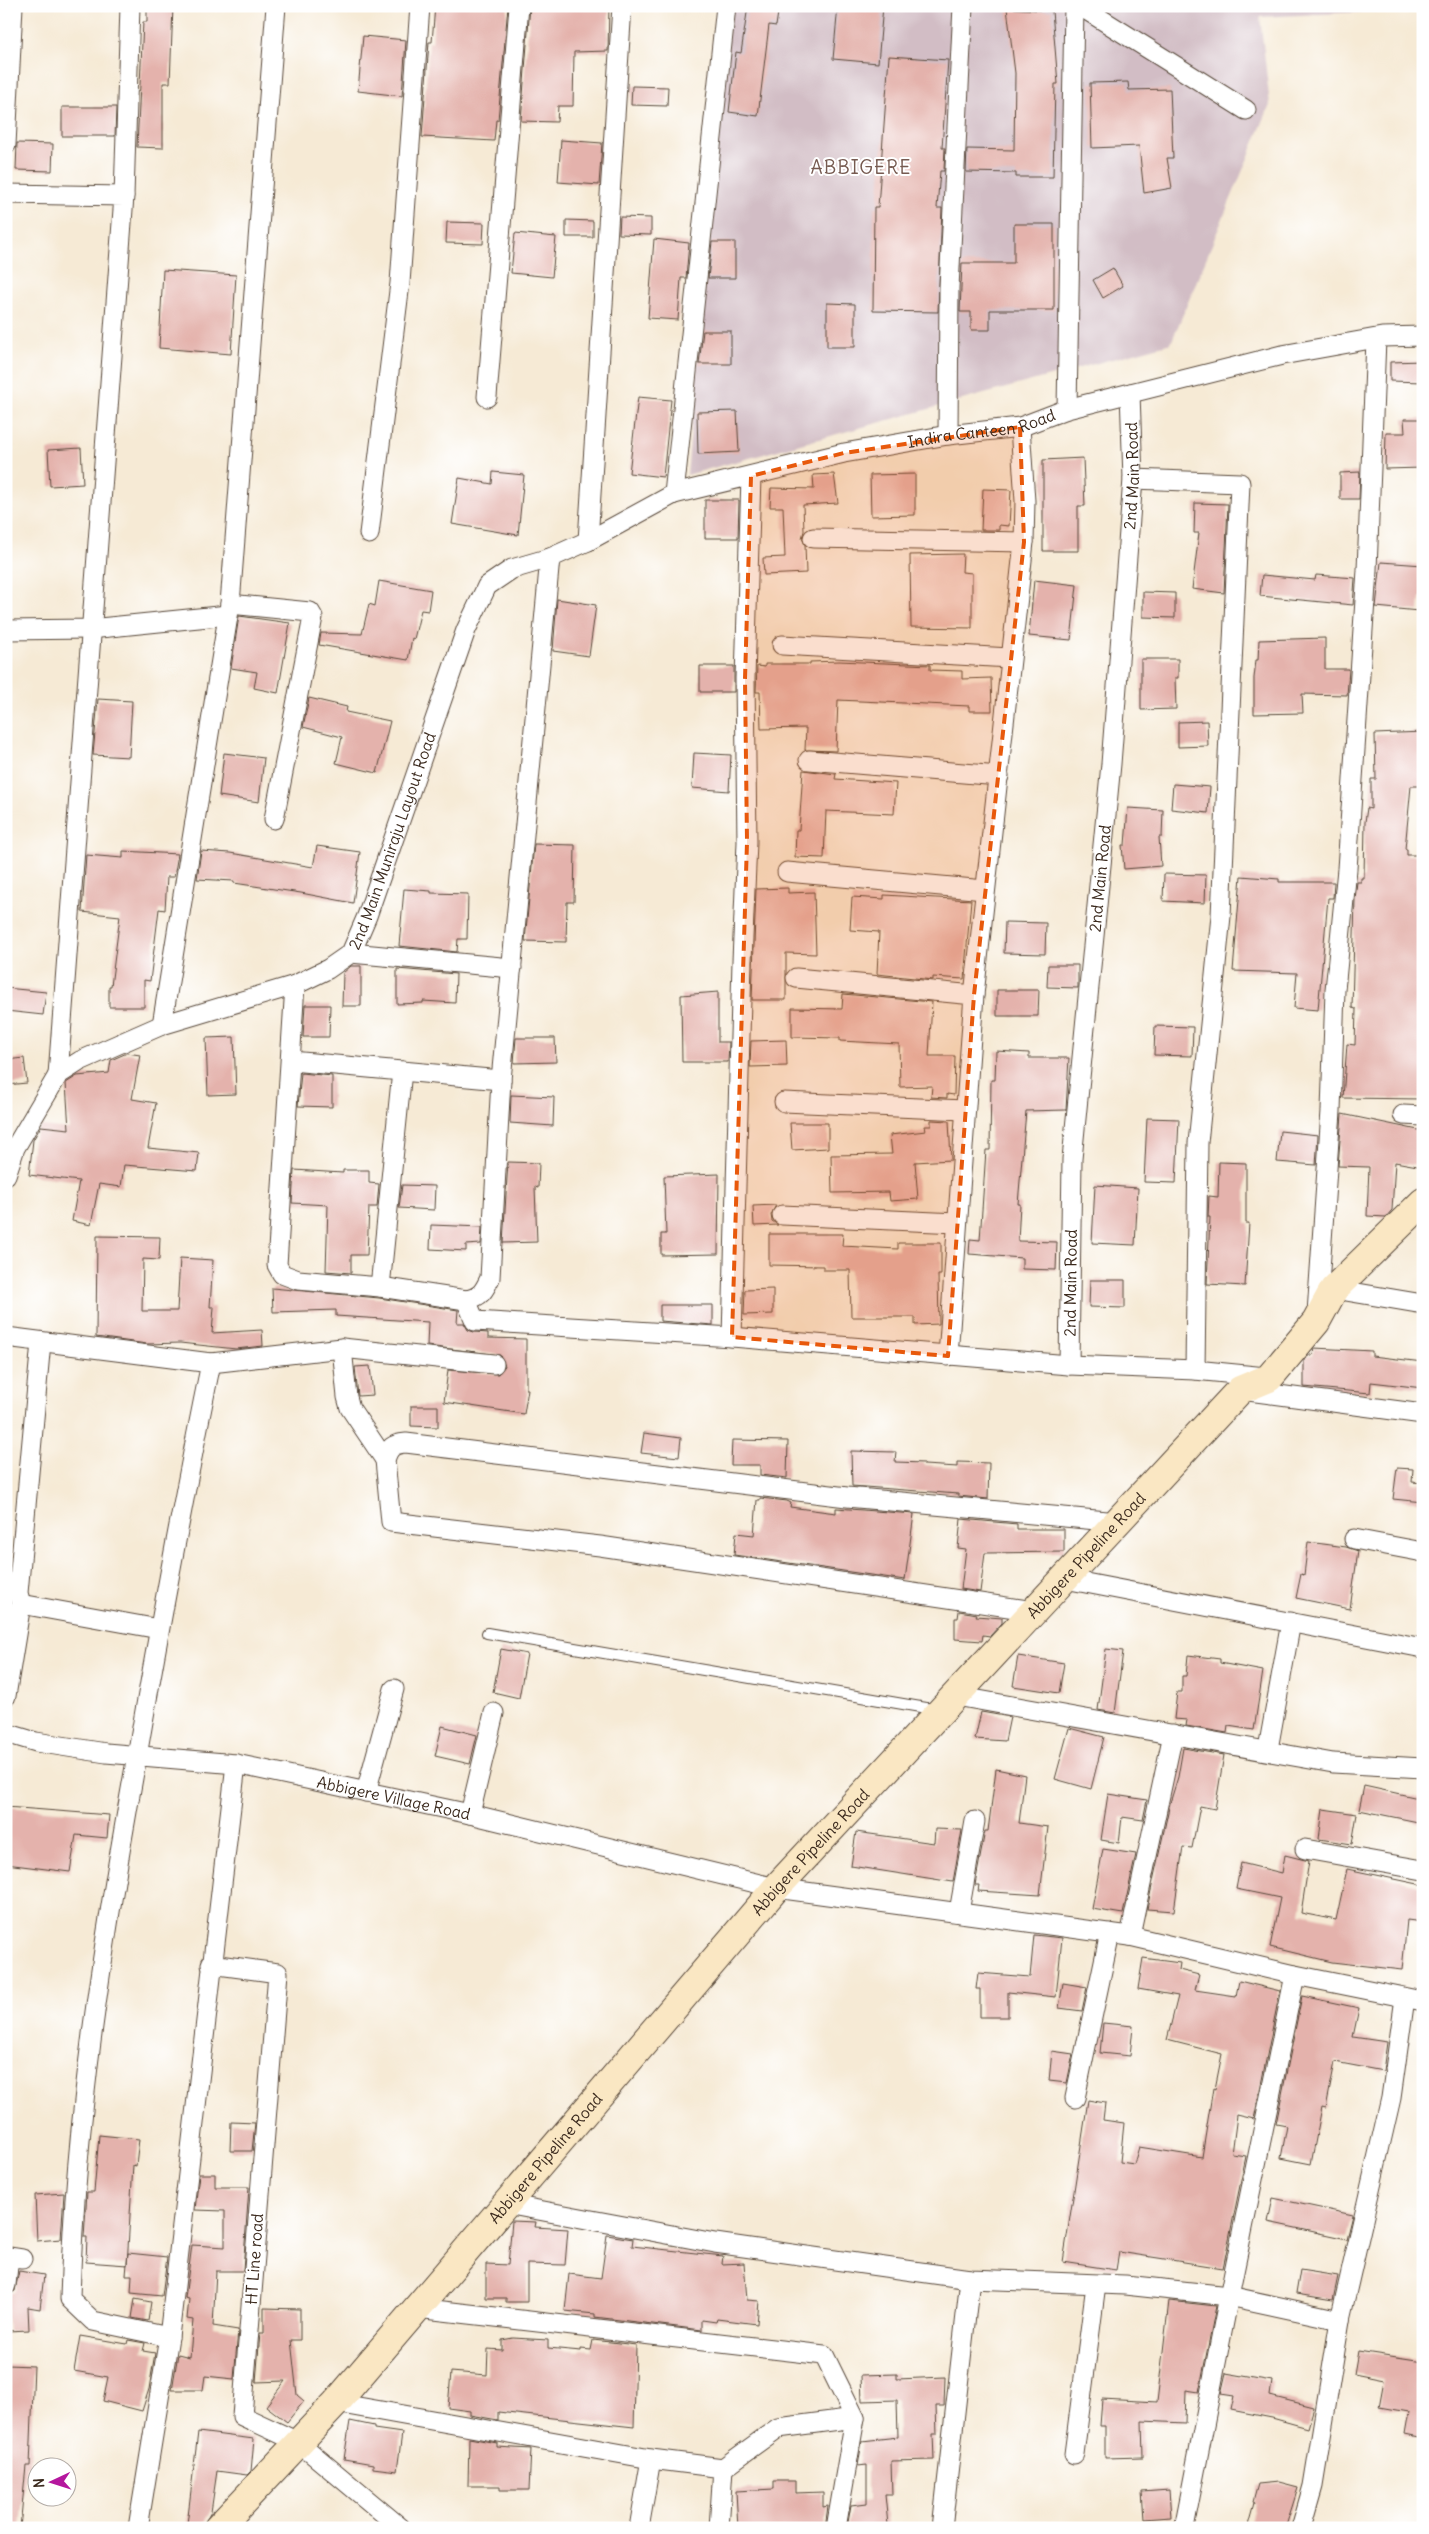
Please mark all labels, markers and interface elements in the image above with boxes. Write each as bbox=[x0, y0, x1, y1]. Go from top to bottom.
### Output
district label: ABBIGERE bbox=[810, 155, 912, 179]
street label: Indira Canteen Road bbox=[906, 405, 1058, 452]
street label: 2nd Main Road bbox=[1119, 422, 1143, 530]
street label: 2nd Main Muniraju Layout Road bbox=[344, 729, 440, 952]
street label: 2nd Main Road bbox=[1084, 824, 1115, 933]
street label: 2nd Main Road bbox=[1059, 1229, 1081, 1337]
street label: Abbigere Pipeline Road bbox=[1022, 1488, 1150, 1622]
street label: Abbigere Village Road bbox=[315, 1772, 472, 1824]
street label: Abbigere Pipeline Road bbox=[747, 1784, 873, 1919]
street label: Abbigere Pipeline Road bbox=[484, 2089, 606, 2227]
street label: HT Line road bbox=[241, 2213, 267, 2305]
north arrow bbox=[28, 2456, 78, 2506]
text: N bbox=[30, 2477, 48, 2488]

